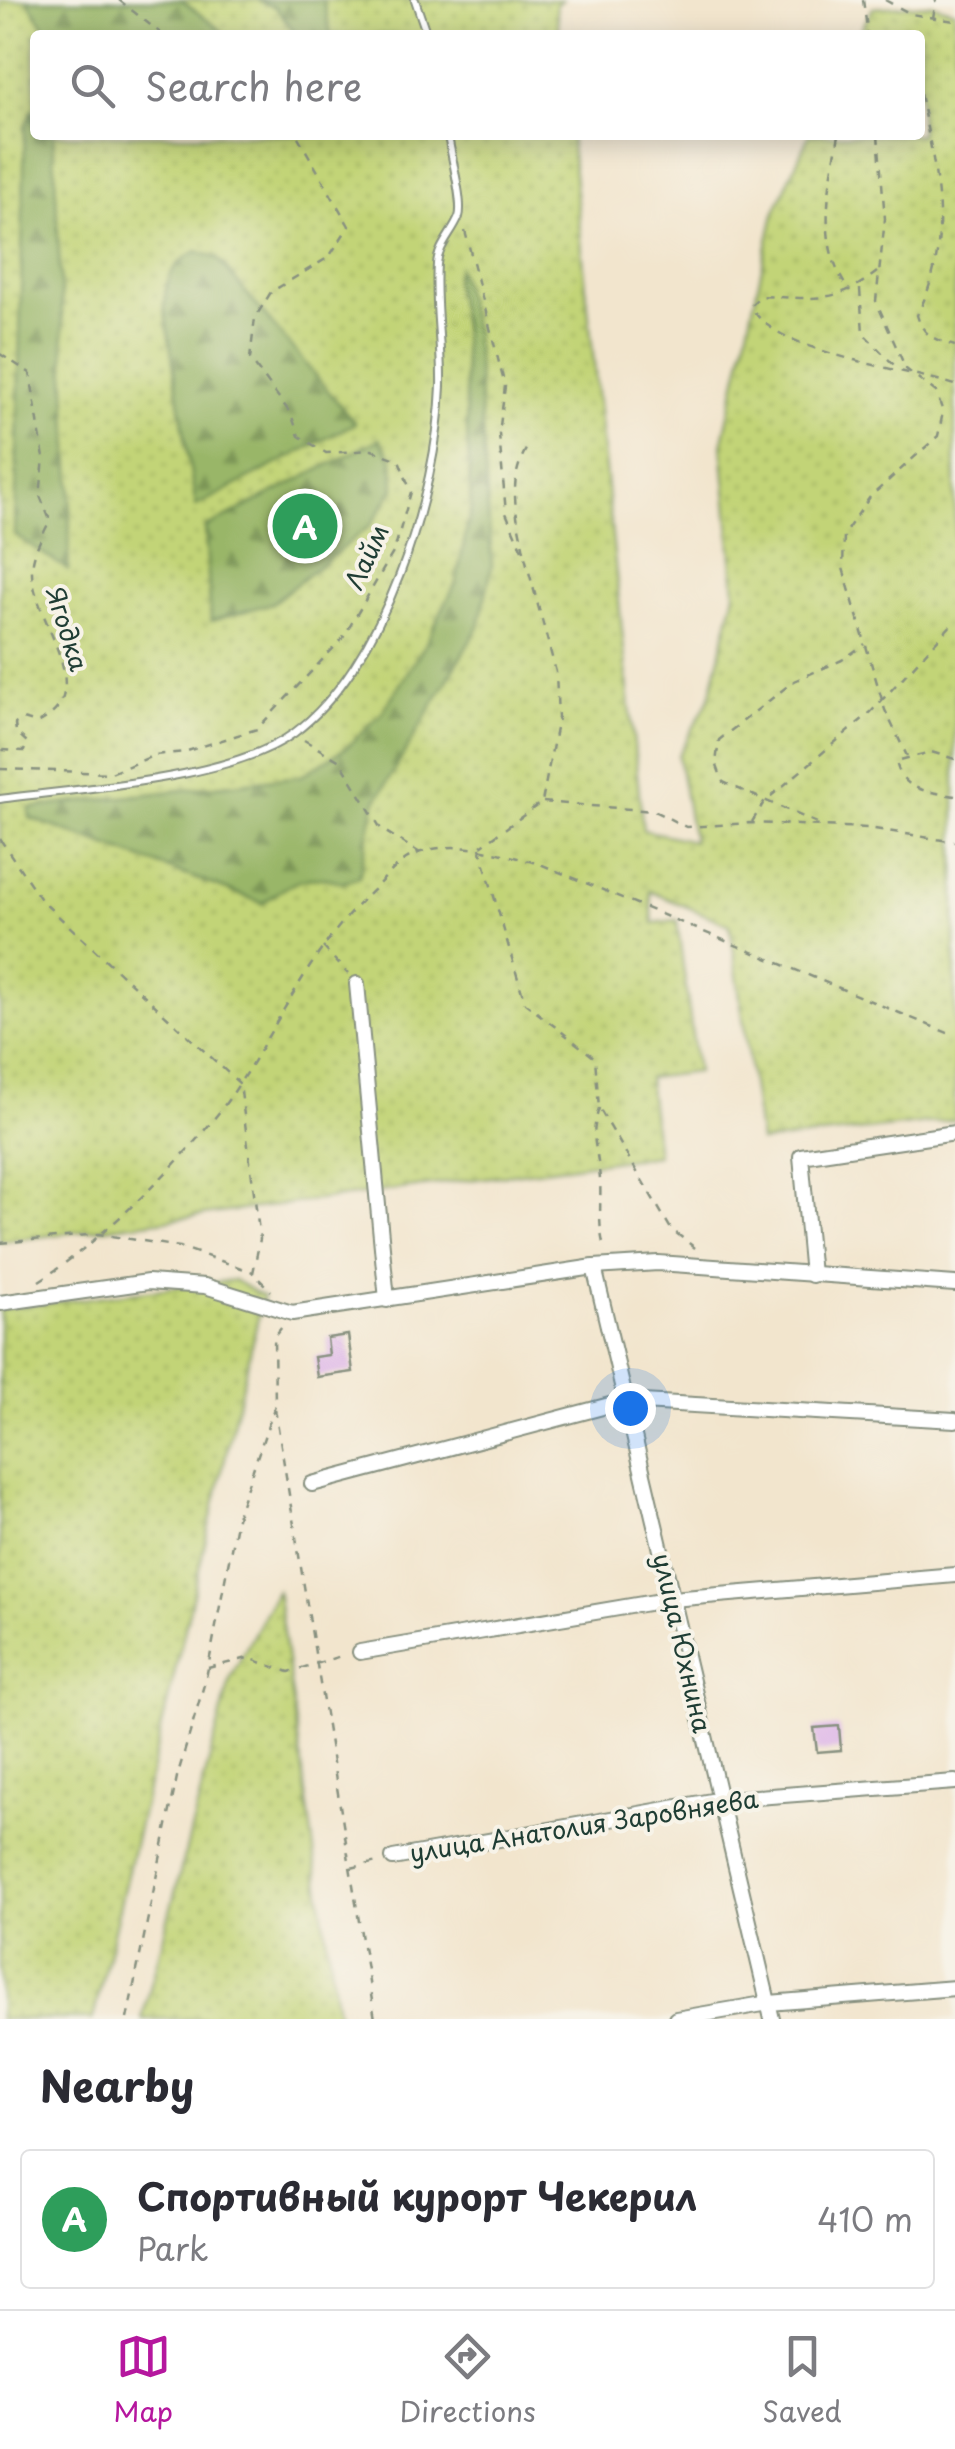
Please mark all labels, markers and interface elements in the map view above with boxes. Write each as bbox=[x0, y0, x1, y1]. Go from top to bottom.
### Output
search box bbox=[30, 30, 925, 140]
text: Search here bbox=[145, 57, 362, 114]
icon: search bbox=[65, 58, 120, 113]
pin: A bbox=[272, 488, 338, 564]
street label: Лайм bbox=[334, 518, 398, 596]
street label: Ягодка bbox=[37, 582, 99, 676]
your location bbox=[605, 1383, 656, 1434]
street label: улица Юхнина bbox=[644, 1549, 722, 1737]
street label: улица Анатолия Заровняева bbox=[407, 1779, 761, 1871]
text: Nearby bbox=[40, 2053, 194, 2116]
text: Спортивный курорт Чекерил bbox=[137, 2167, 697, 2224]
text: A bbox=[62, 2195, 87, 2243]
text: 410 m bbox=[817, 2195, 913, 2243]
text: Park bbox=[137, 2224, 209, 2272]
tab: Map bbox=[113, 2329, 173, 2432]
tab: Directions bbox=[400, 2329, 536, 2432]
tab: Saved bbox=[762, 2329, 842, 2432]

